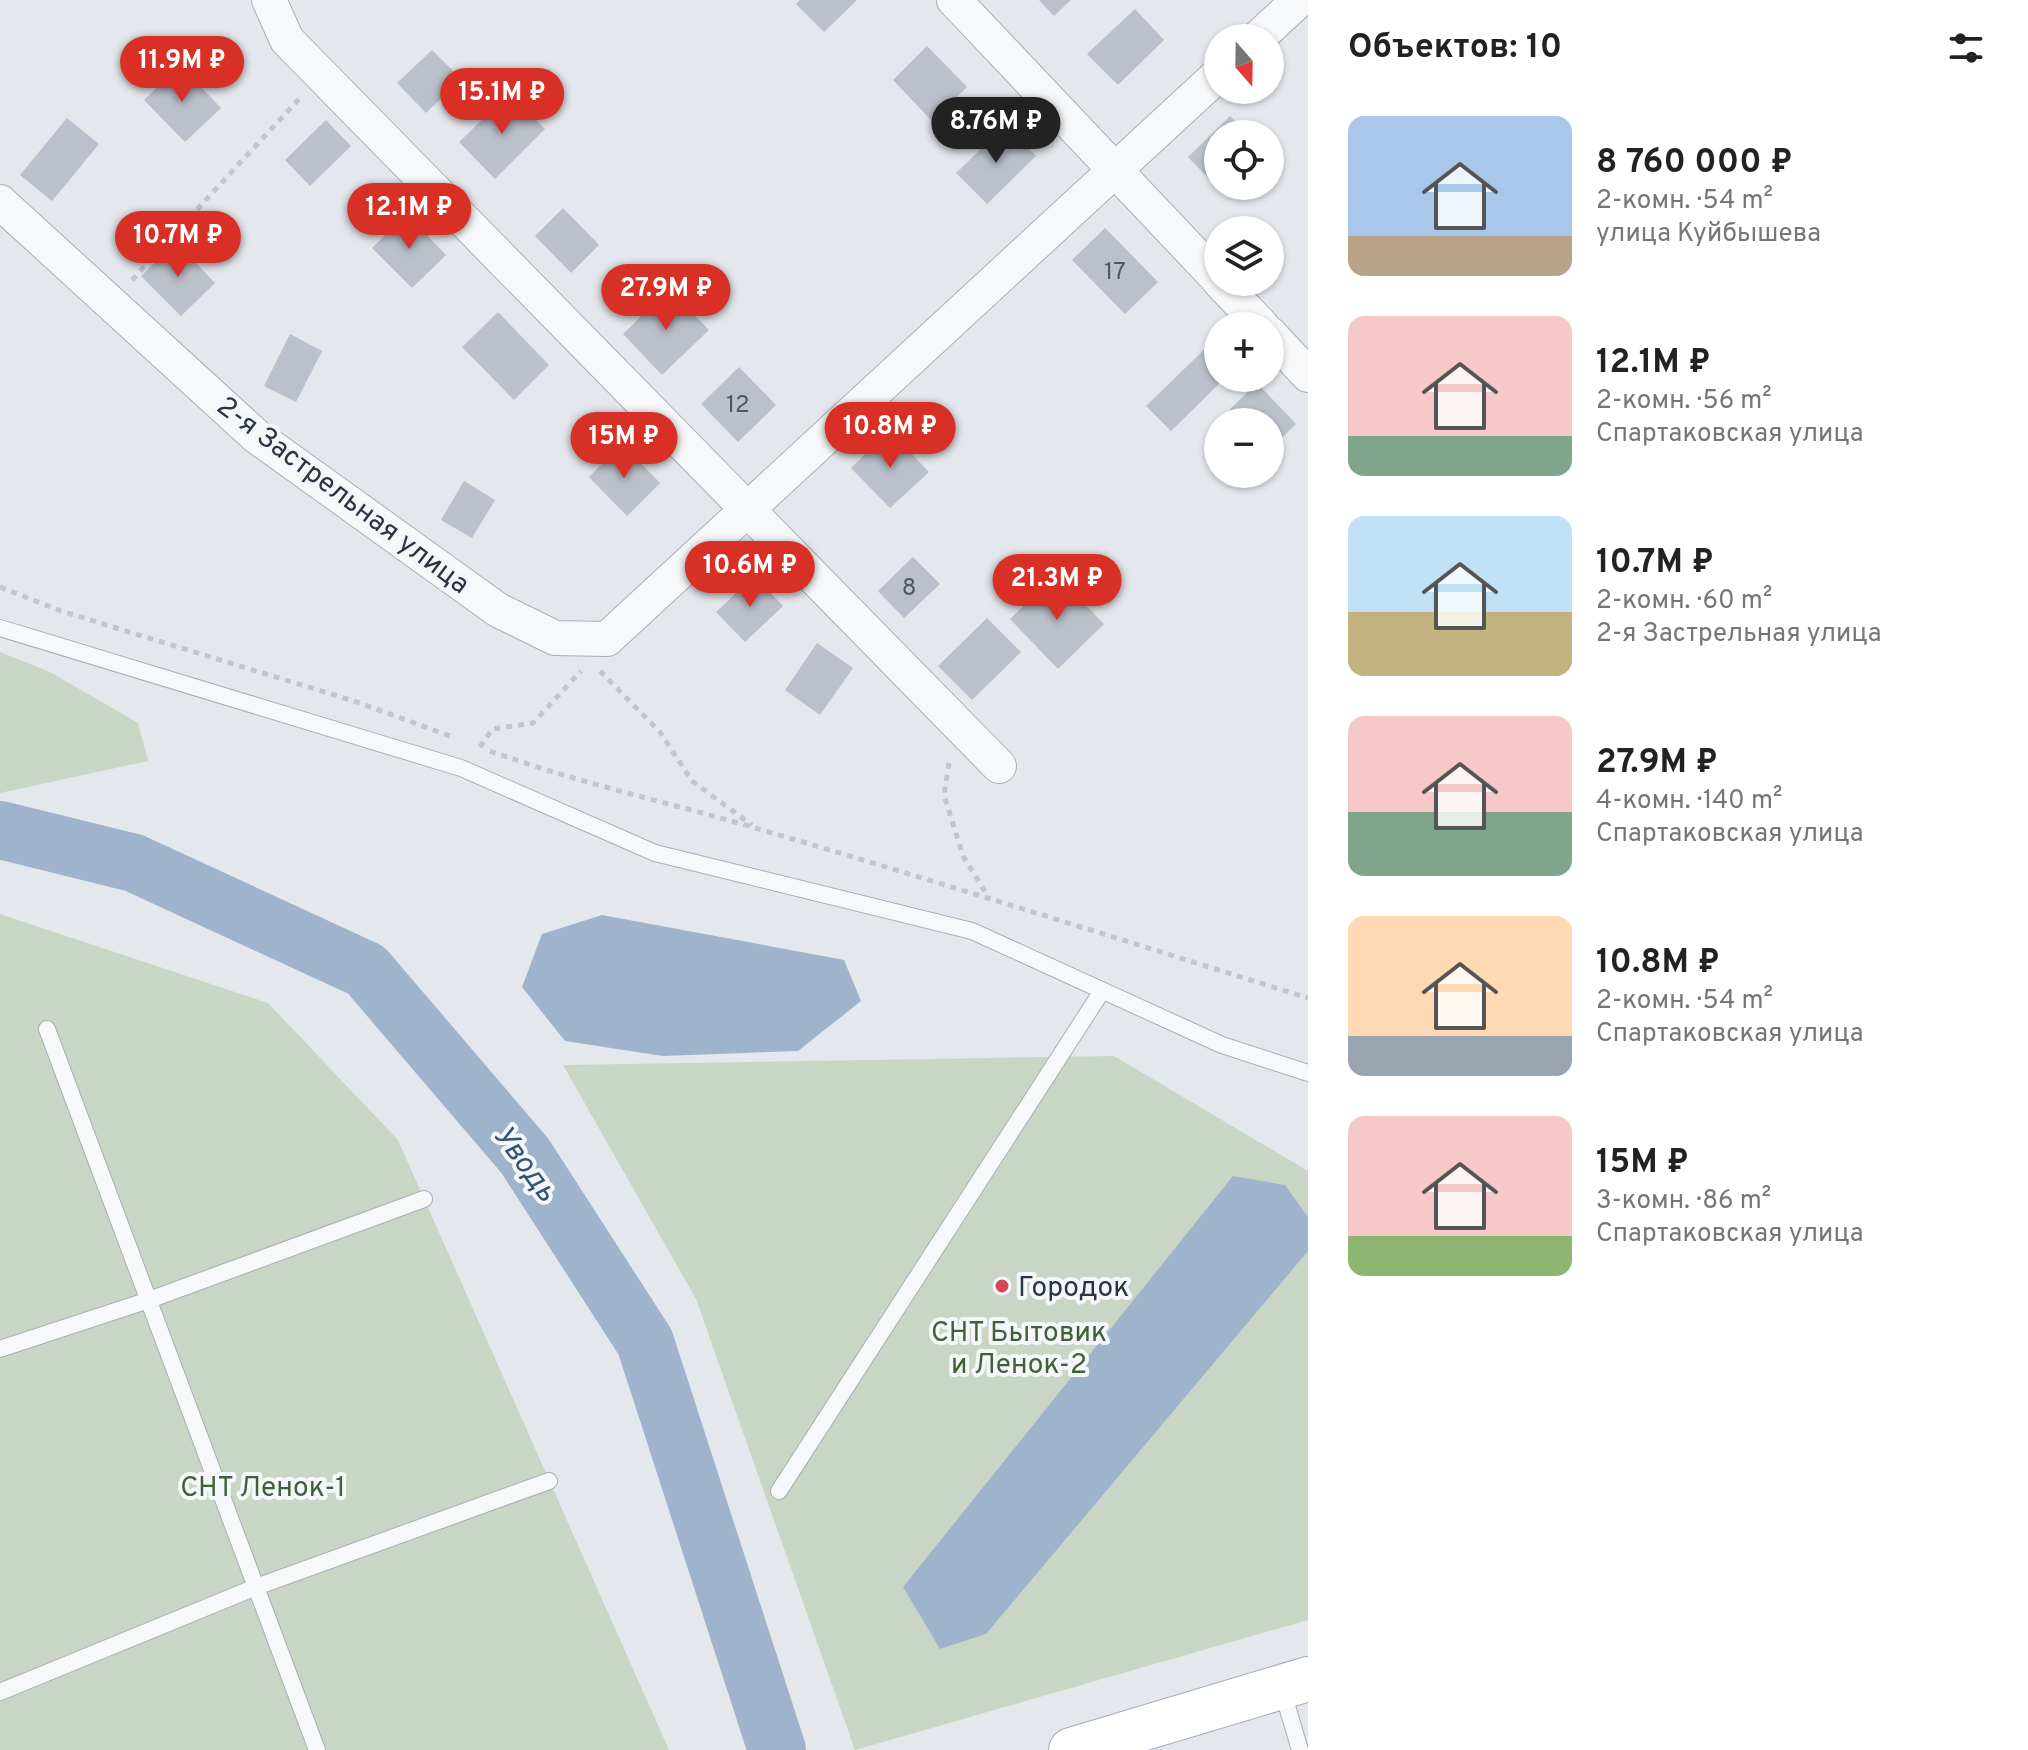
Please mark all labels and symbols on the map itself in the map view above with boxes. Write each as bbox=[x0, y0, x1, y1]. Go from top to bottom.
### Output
north arrow bbox=[1204, 24, 1284, 104]
pin: 11.9M ₽ bbox=[108, 36, 256, 104]
pin: 15.1M ₽ bbox=[428, 68, 576, 136]
pin: 8.76M ₽ bbox=[922, 97, 1070, 165]
pin: 12.1M ₽ bbox=[335, 183, 483, 251]
pin: 10.7M ₽ bbox=[104, 211, 252, 279]
house number: 17 bbox=[1104, 258, 1126, 288]
pin: 27.9M ₽ bbox=[592, 264, 740, 332]
street label: 2-я Застрельная улица bbox=[209, 389, 476, 603]
house number: 12 bbox=[726, 391, 750, 421]
pin: 10.8M ₽ bbox=[816, 402, 964, 470]
pin: 15M ₽ bbox=[568, 412, 680, 480]
pin: 10.6M ₽ bbox=[676, 541, 824, 609]
pin: 21.3M ₽ bbox=[983, 554, 1131, 622]
house number: 8 bbox=[902, 574, 916, 604]
water label: Уводь bbox=[484, 1119, 564, 1210]
place label: Городок bbox=[1018, 1271, 1129, 1307]
marker: Городок bbox=[993, 1277, 1011, 1295]
park label: СНТ Бытовик и Ленок-2 bbox=[931, 1316, 1107, 1384]
park label: СНТ Ленок-1 bbox=[180, 1471, 346, 1507]

